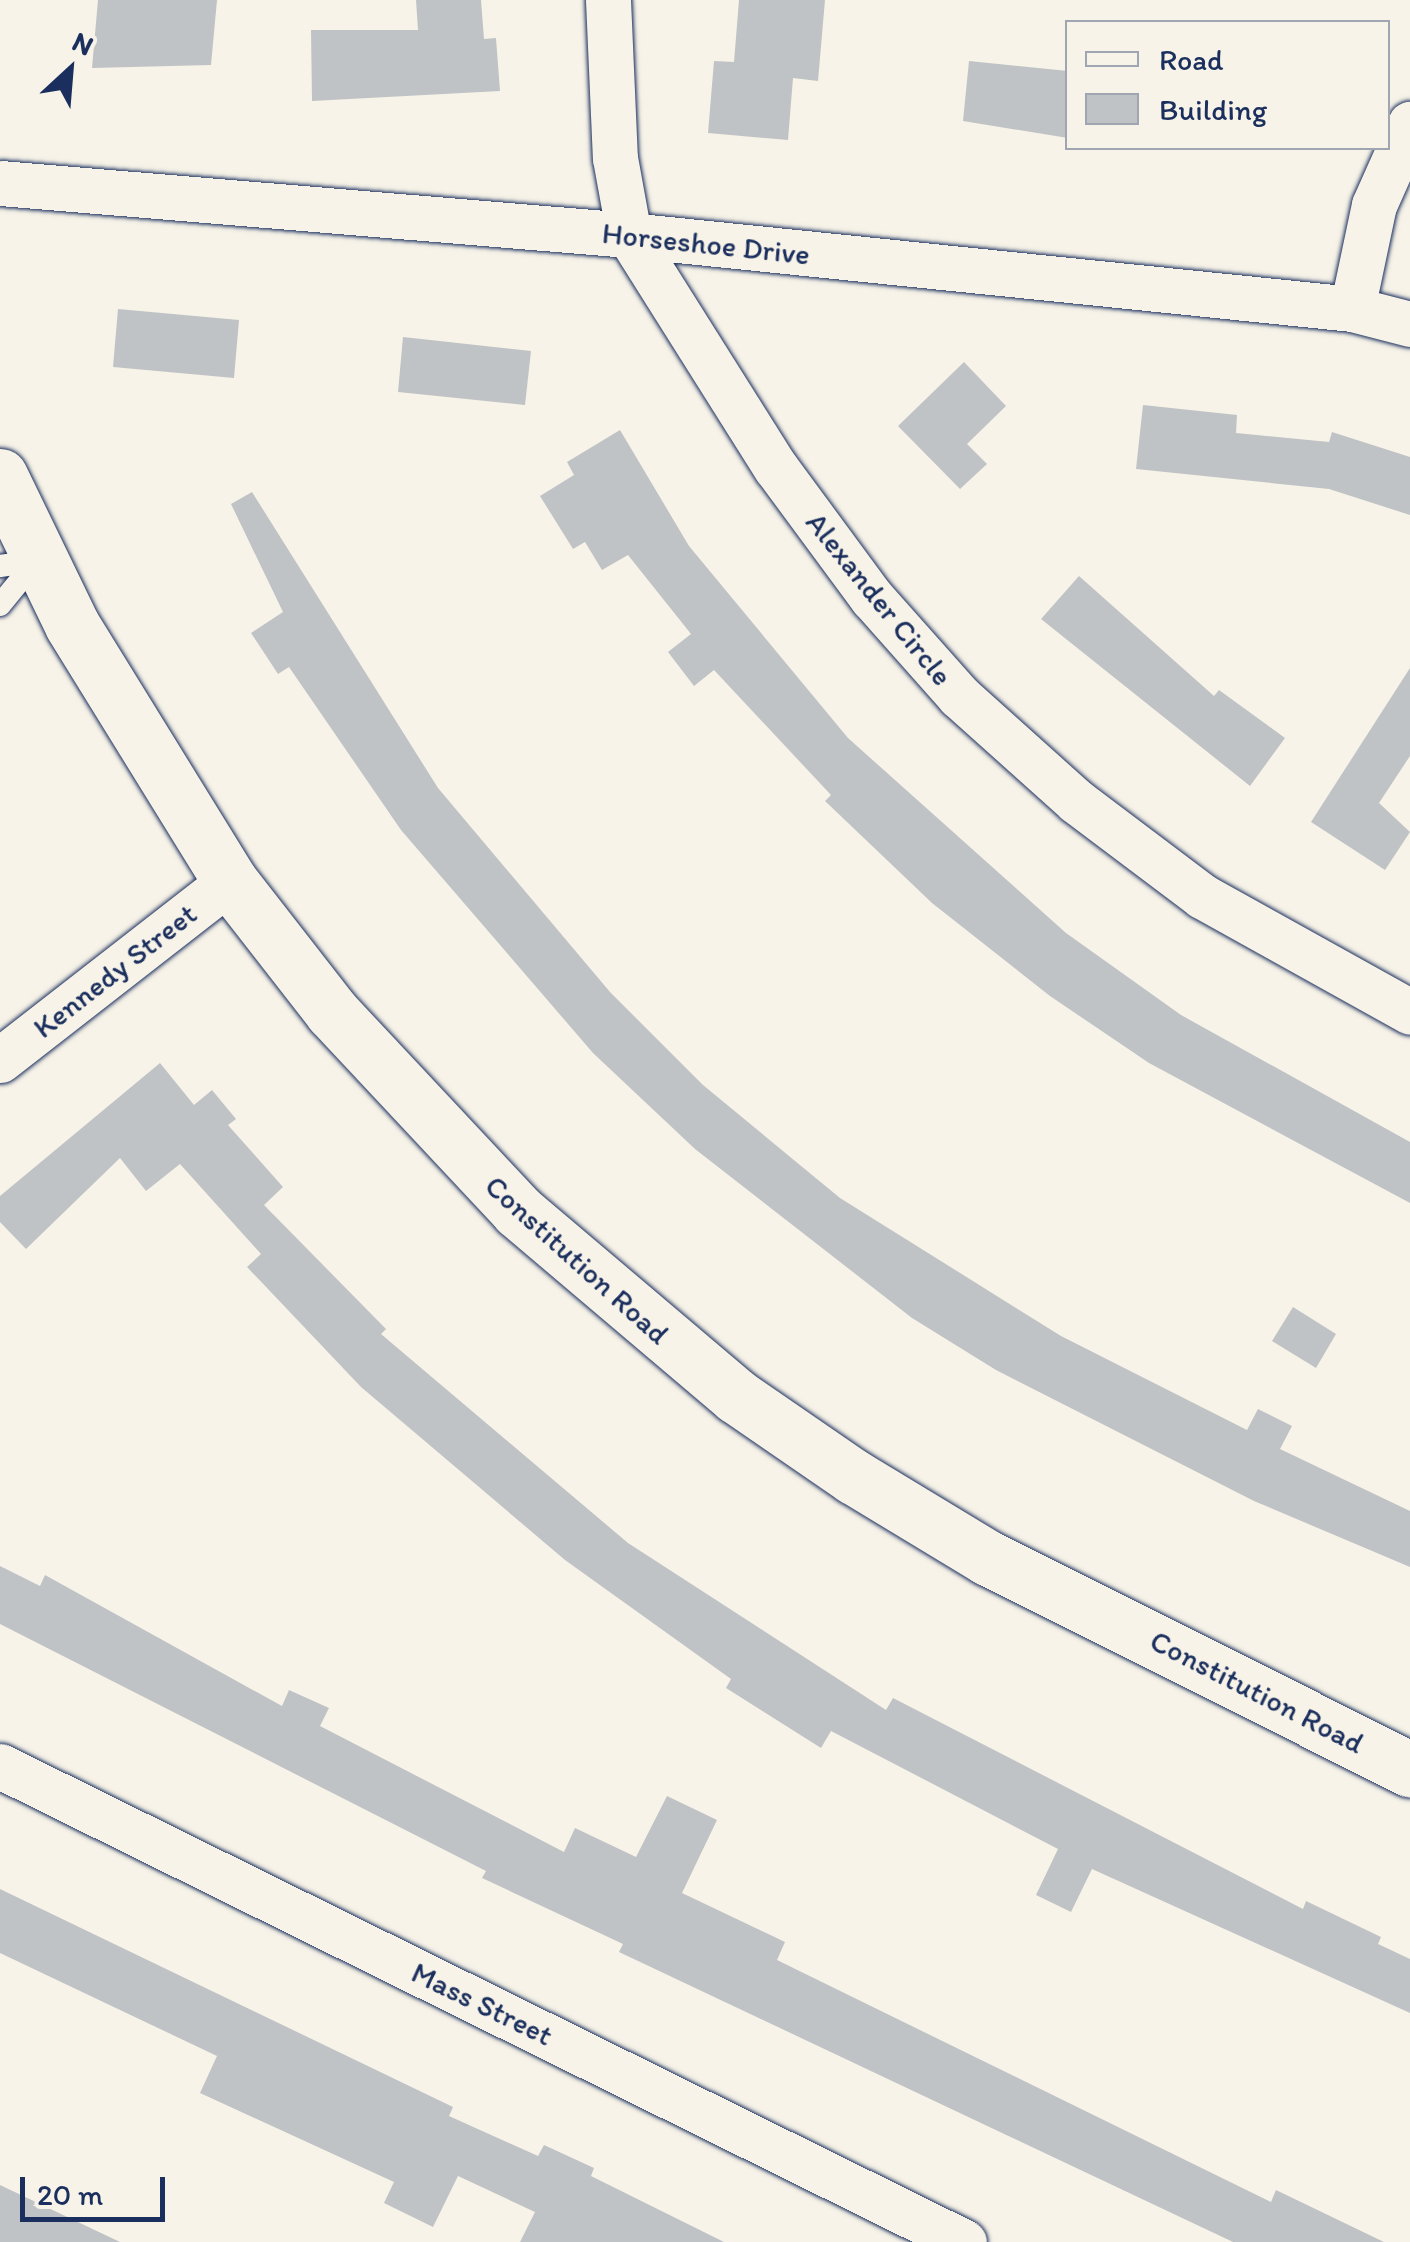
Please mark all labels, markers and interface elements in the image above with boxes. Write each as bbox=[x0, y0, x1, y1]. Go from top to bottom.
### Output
north arrow bbox=[20, 20, 120, 120]
legend bbox=[1065, 20, 1390, 150]
text: N bbox=[67, 24, 99, 62]
text: Road bbox=[1159, 41, 1224, 78]
text: Building bbox=[1159, 91, 1267, 128]
street label: Horseshoe Drive bbox=[600, 215, 812, 273]
street label: Alexander Circle bbox=[798, 505, 960, 693]
street label: Kennedy Street bbox=[26, 896, 204, 1046]
street label: Constitution Road bbox=[478, 1168, 676, 1352]
street label: Constitution Road bbox=[1144, 1623, 1370, 1761]
street label: Mass Street bbox=[406, 1955, 558, 2053]
scale bar bbox=[25, 2157, 170, 2219]
text: 20 m bbox=[37, 2176, 103, 2213]

